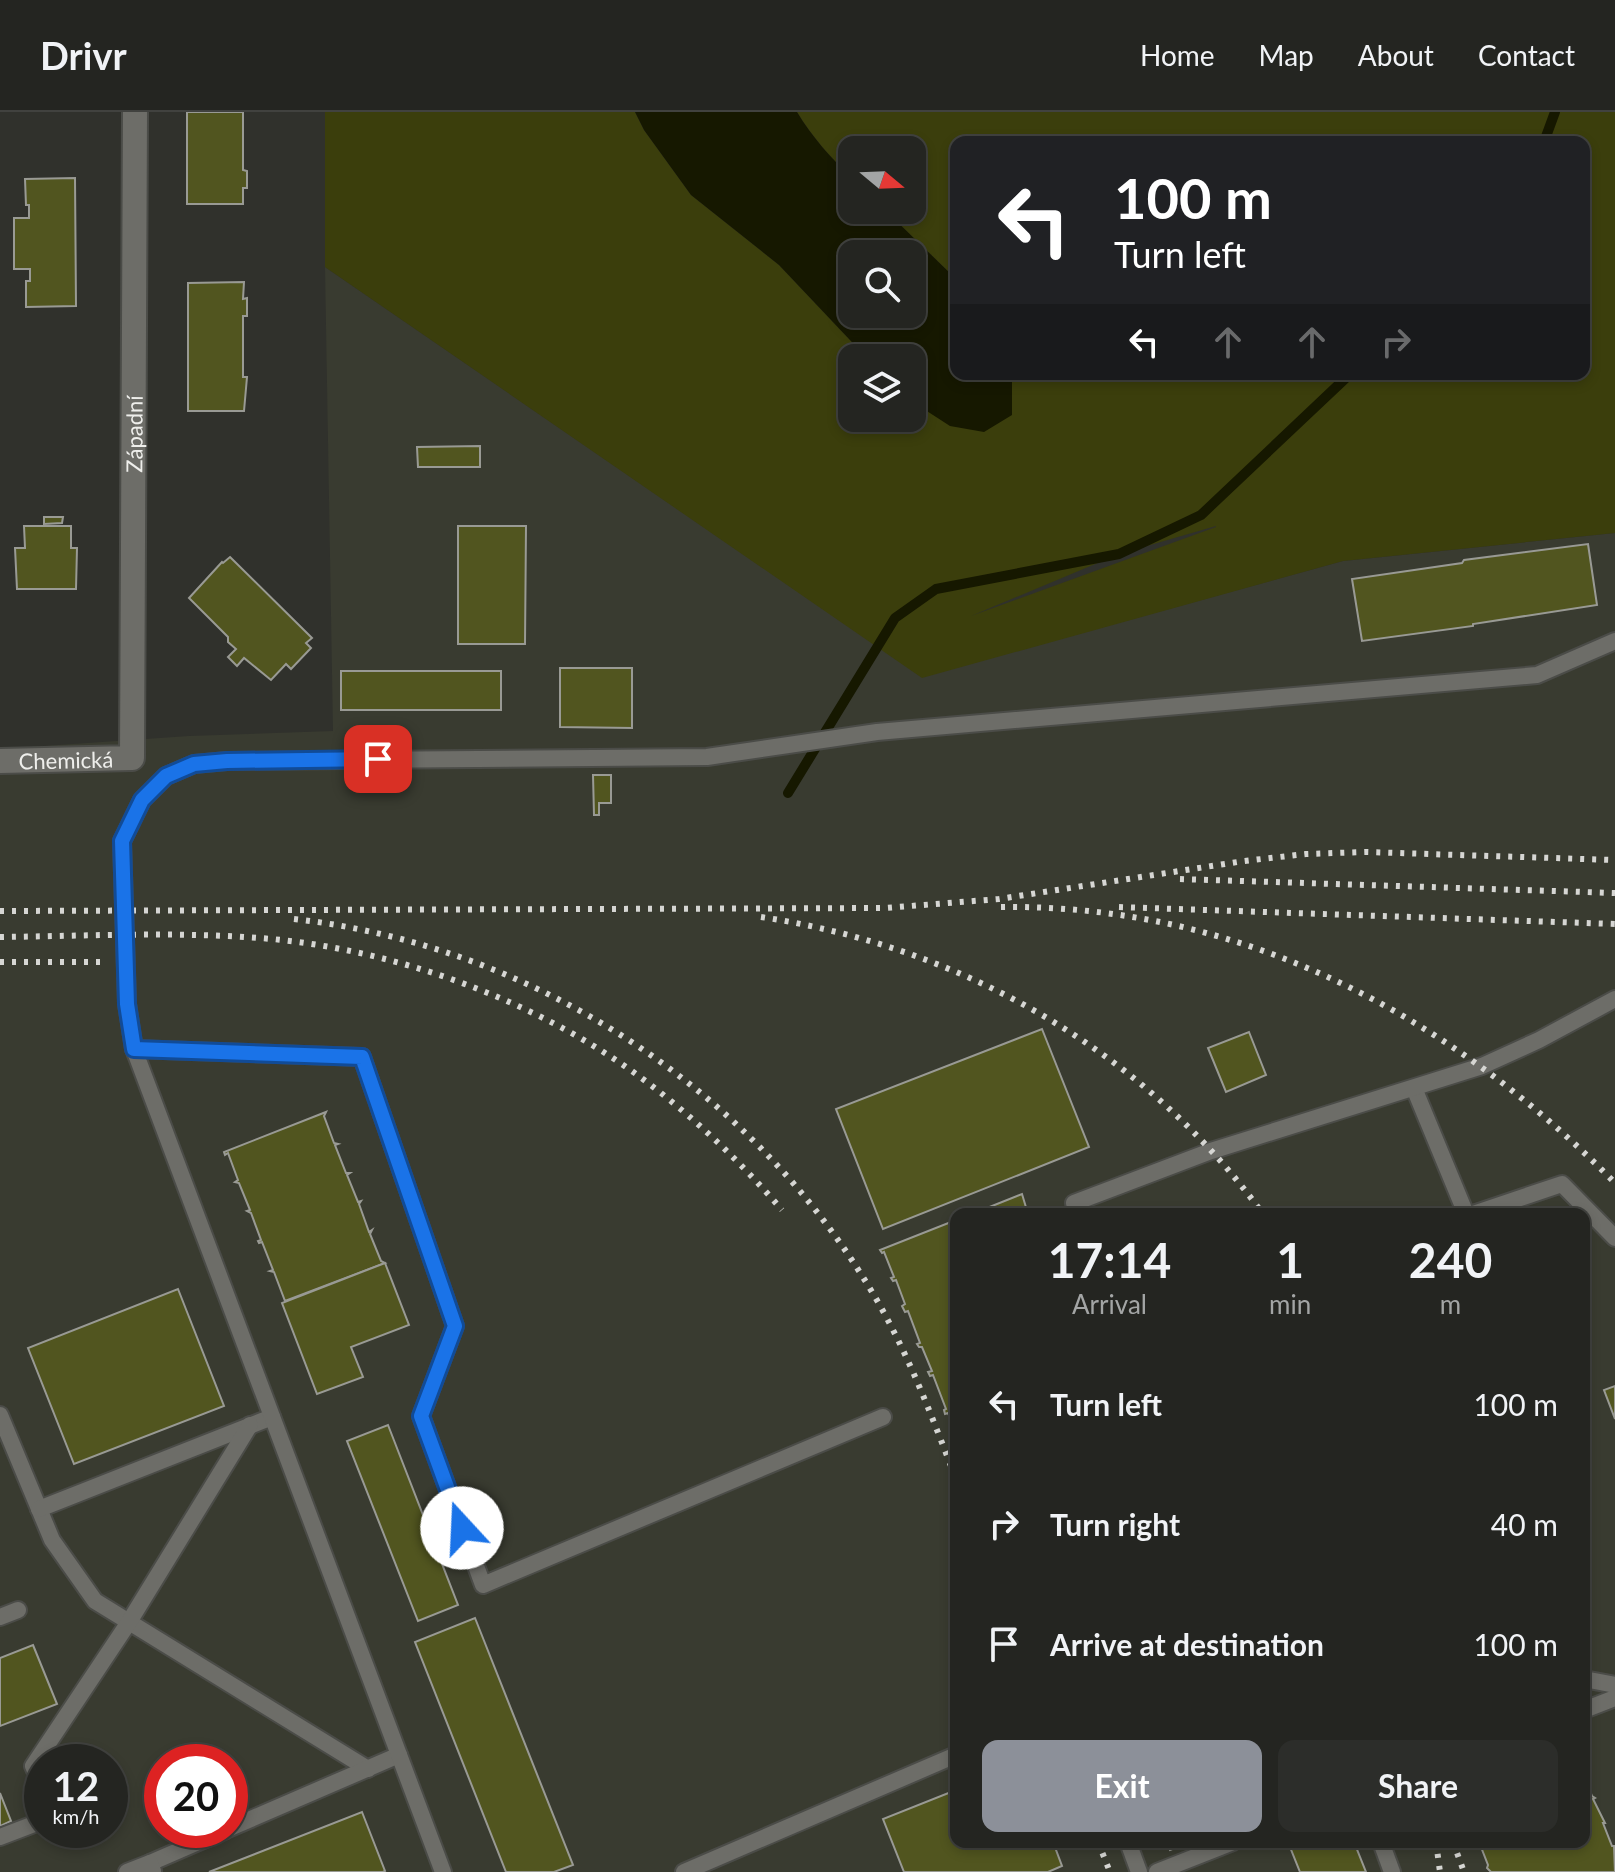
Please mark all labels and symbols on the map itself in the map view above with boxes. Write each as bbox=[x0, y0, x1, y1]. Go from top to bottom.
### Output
north arrow bbox=[838, 136, 926, 224]
street label: Západní bbox=[120, 395, 147, 473]
pin bbox=[344, 725, 412, 793]
street label: Chemická bbox=[18, 745, 114, 774]
position arrow bbox=[420, 1486, 504, 1570]
speed limit sign: 20 bbox=[144, 1744, 248, 1848]

